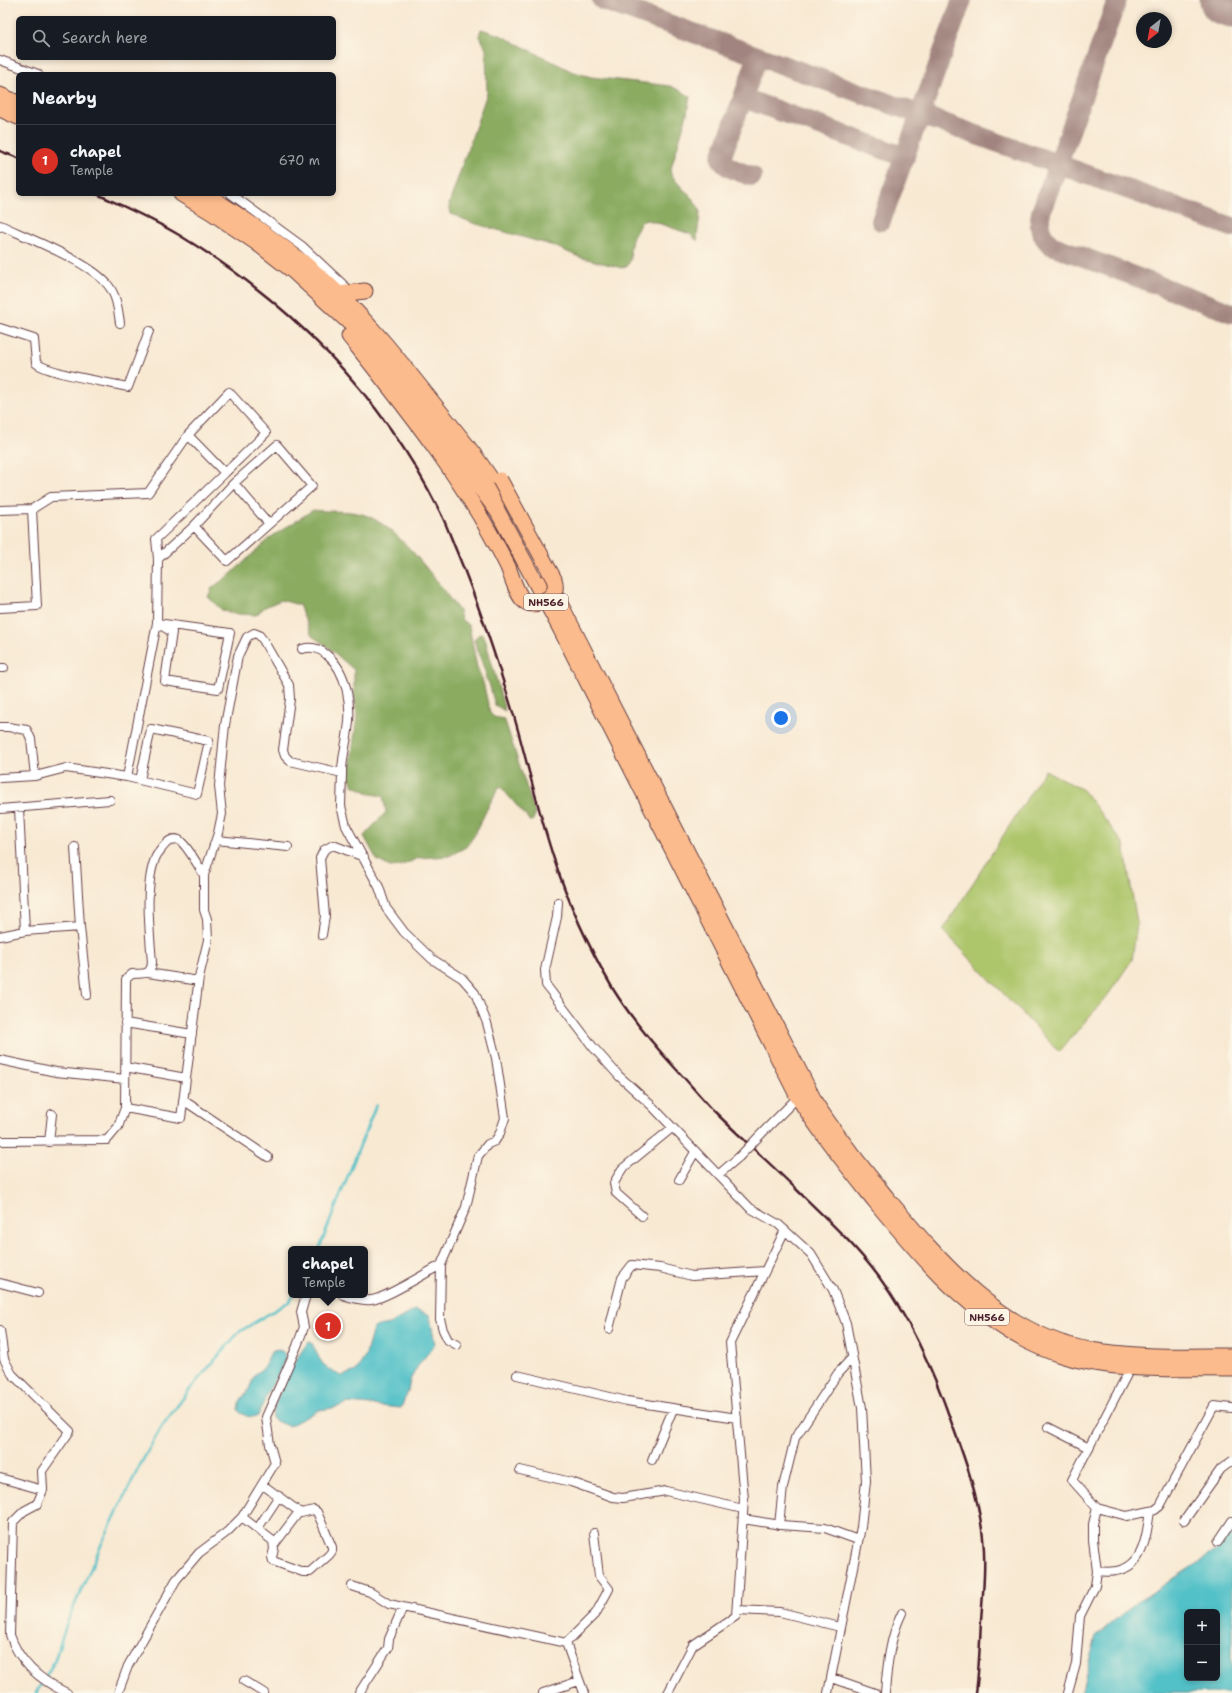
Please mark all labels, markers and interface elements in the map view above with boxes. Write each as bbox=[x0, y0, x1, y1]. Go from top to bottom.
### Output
north arrow bbox=[1136, 12, 1172, 48]
search box bbox=[16, 16, 336, 60]
icon: search bbox=[30, 27, 52, 49]
text: Search here bbox=[62, 28, 148, 48]
text: Nearby bbox=[32, 87, 97, 109]
text: chapel bbox=[70, 142, 121, 162]
text: 1 bbox=[42, 152, 48, 169]
text: 670 m bbox=[279, 152, 320, 169]
text: Temple bbox=[70, 162, 113, 179]
road number: NH566 bbox=[524, 594, 568, 610]
your location bbox=[771, 708, 791, 728]
popup bbox=[288, 1246, 368, 1298]
text: chapel bbox=[302, 1254, 354, 1274]
text: Temple bbox=[302, 1274, 346, 1291]
road number: NH566 bbox=[965, 1309, 1009, 1325]
pin: 1 bbox=[315, 1311, 341, 1341]
map controls bbox=[1184, 1609, 1220, 1681]
button: + bbox=[1184, 1609, 1220, 1645]
button: − bbox=[1184, 1645, 1220, 1681]

